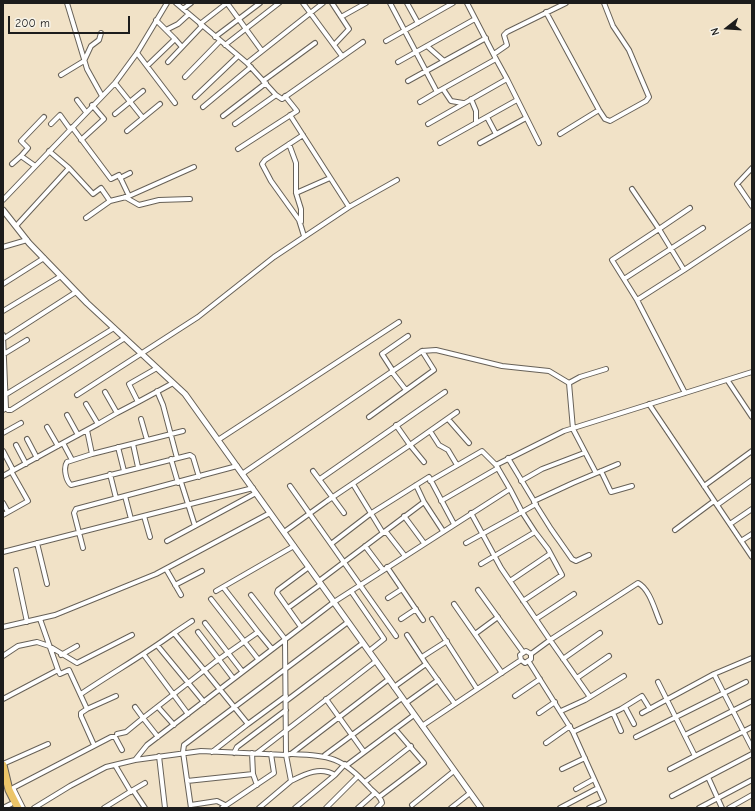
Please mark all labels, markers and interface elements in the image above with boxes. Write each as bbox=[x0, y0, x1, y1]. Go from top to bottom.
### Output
scale bar bbox=[10, 8, 132, 34]
north arrow bbox=[707, 8, 747, 48]
text: 200 m bbox=[15, 16, 50, 30]
text: N bbox=[708, 26, 722, 37]

